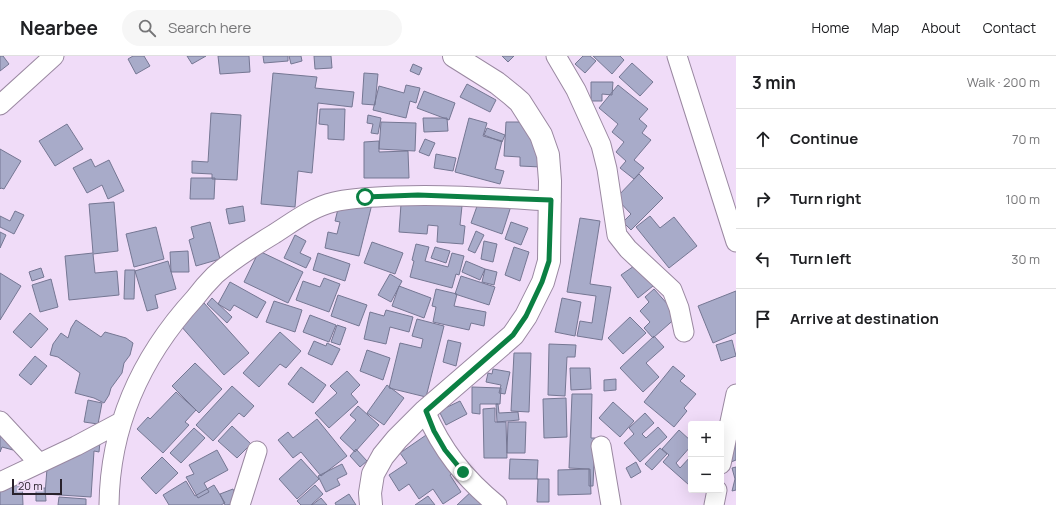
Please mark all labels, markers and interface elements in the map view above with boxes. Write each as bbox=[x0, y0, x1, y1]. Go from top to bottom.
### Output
search box bbox=[122, 10, 402, 46]
text: Nearbee bbox=[20, 15, 98, 41]
icon: search bbox=[136, 17, 158, 39]
text: Search here bbox=[168, 17, 251, 38]
text: Home bbox=[812, 18, 849, 37]
text: Map bbox=[871, 18, 899, 37]
text: About bbox=[921, 18, 961, 37]
text: Contact bbox=[983, 18, 1036, 37]
text: 3 min bbox=[752, 71, 796, 94]
text: Walk · 200 m bbox=[967, 73, 1040, 91]
icon: ahead bbox=[752, 128, 774, 150]
text: Continue bbox=[790, 128, 858, 149]
text: 70 m bbox=[1012, 130, 1040, 148]
route start bbox=[356, 188, 374, 206]
icon: right bbox=[752, 188, 774, 210]
text: Turn right bbox=[790, 188, 861, 209]
text: 100 m bbox=[1005, 190, 1040, 208]
icon: left bbox=[752, 248, 774, 270]
text: Turn left bbox=[790, 248, 852, 269]
text: 30 m bbox=[1011, 250, 1040, 268]
icon: arrive bbox=[752, 308, 774, 330]
text: Arrive at destination bbox=[790, 308, 939, 329]
map controls bbox=[688, 421, 724, 493]
button: + bbox=[688, 421, 724, 457]
button: − bbox=[688, 457, 724, 493]
route end bbox=[454, 463, 472, 481]
scale bar bbox=[12, 477, 62, 496]
text: 20 m bbox=[18, 478, 43, 493]

